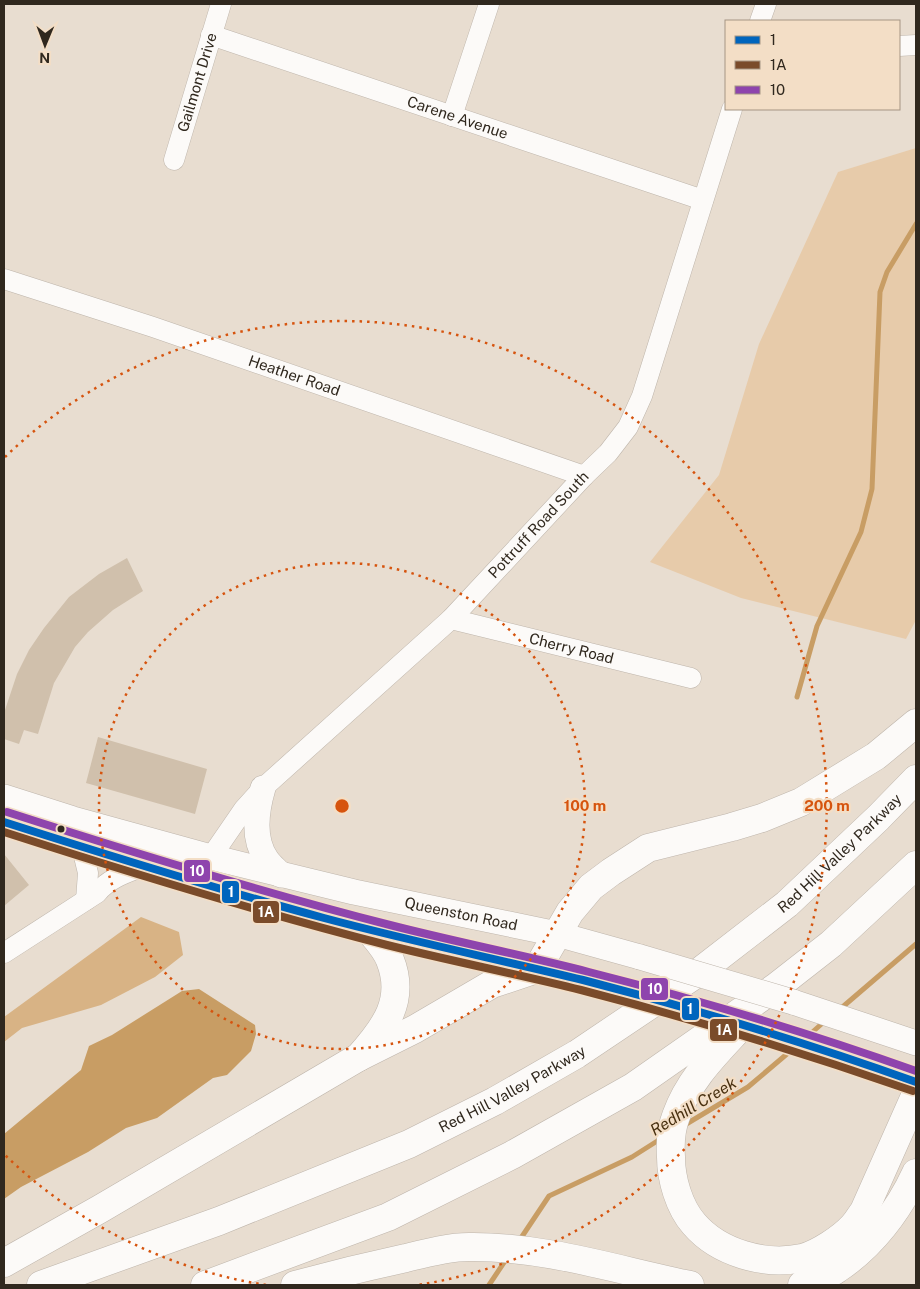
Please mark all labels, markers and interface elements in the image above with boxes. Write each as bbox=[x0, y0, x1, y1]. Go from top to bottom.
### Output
north arrow bbox=[20, 20, 70, 70]
legend bbox=[725, 20, 900, 110]
street label: Gailmont Drive bbox=[174, 31, 220, 134]
text: 1 bbox=[770, 31, 776, 48]
text: N bbox=[39, 50, 50, 66]
text: 1A bbox=[770, 56, 787, 73]
text: 10 bbox=[770, 81, 785, 98]
street label: Carene Avenue bbox=[405, 92, 510, 142]
street label: Heather Road bbox=[246, 352, 342, 399]
street label: Pottruff Road South bbox=[485, 468, 592, 581]
street label: Cherry Road bbox=[527, 630, 616, 667]
street label: Red Hill Valley Parkway bbox=[774, 790, 905, 916]
centre of rings bbox=[333, 797, 351, 815]
text: 100 m bbox=[564, 797, 606, 814]
text: 200 m bbox=[804, 797, 850, 814]
unlabelled marker bbox=[56, 824, 66, 834]
line badge: 10 bbox=[183, 859, 211, 883]
text: 10 bbox=[189, 863, 205, 879]
line badge: 1 bbox=[221, 880, 240, 904]
text: 1 bbox=[228, 884, 234, 900]
street label: Queenston Road bbox=[403, 894, 519, 934]
line badge: 1A bbox=[252, 900, 280, 924]
text: 1A bbox=[258, 904, 274, 920]
line badge: 10 bbox=[640, 977, 669, 1001]
text: 10 bbox=[647, 981, 663, 997]
line badge: 1 bbox=[681, 997, 700, 1021]
text: 1 bbox=[687, 1001, 693, 1017]
line badge: 1A bbox=[709, 1018, 738, 1042]
text: 1A bbox=[716, 1022, 732, 1038]
street label: Red Hill Valley Parkway bbox=[436, 1042, 588, 1136]
water label: Redhill Creek bbox=[647, 1073, 740, 1140]

